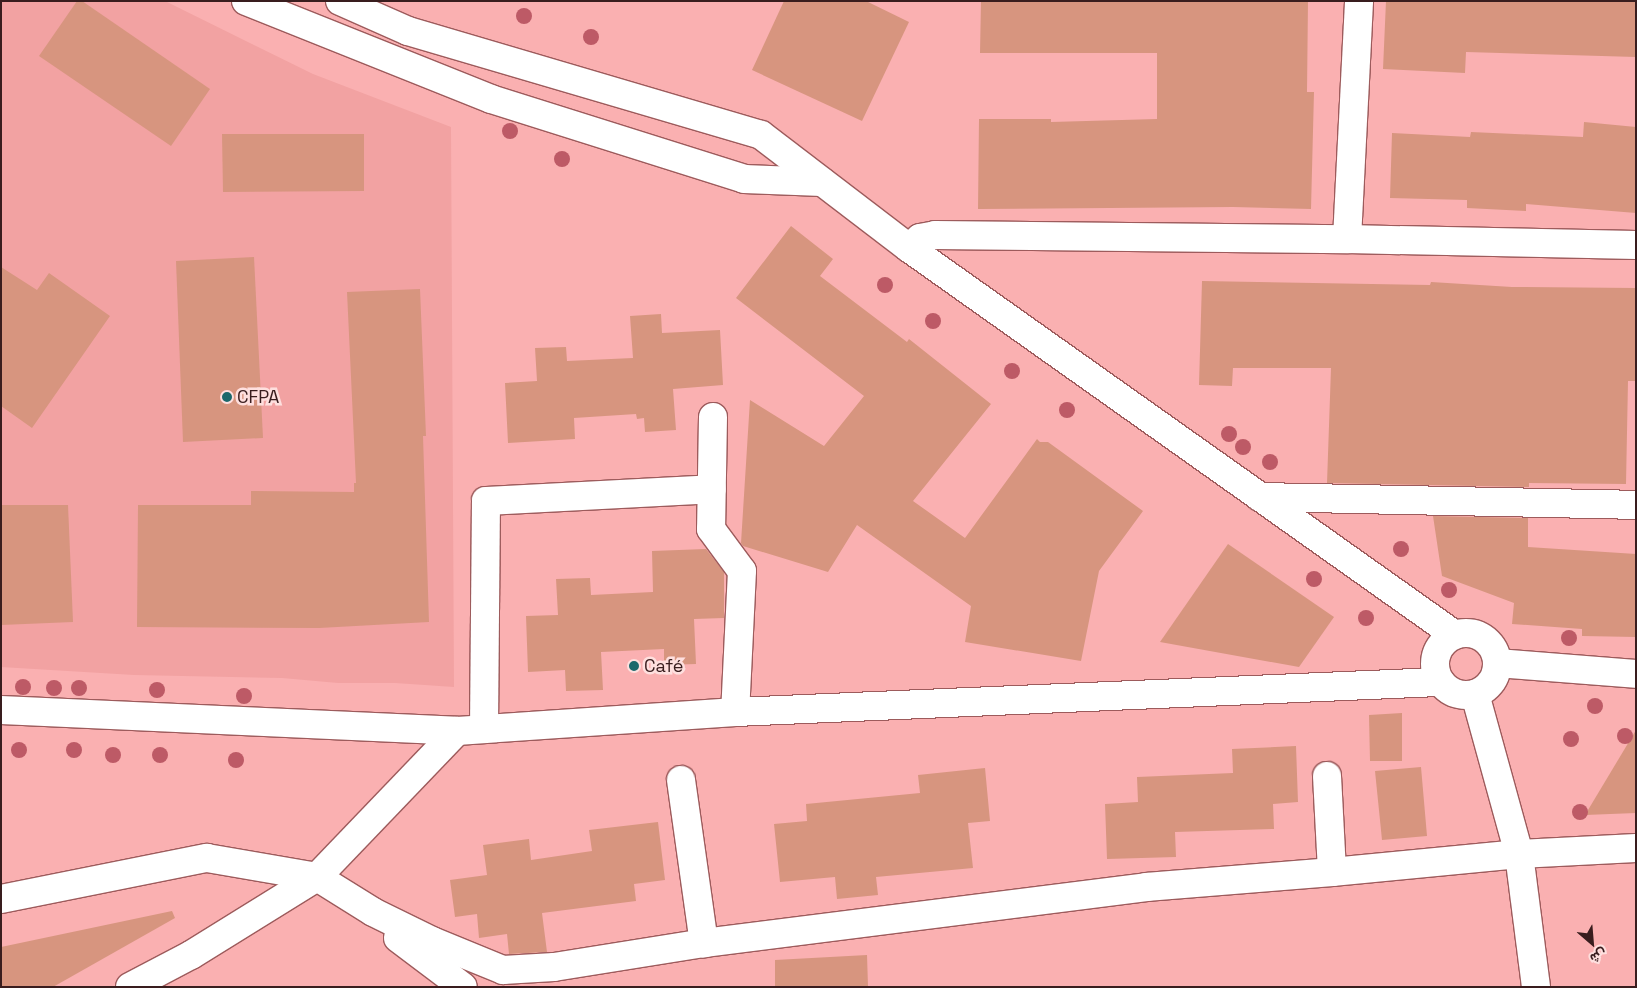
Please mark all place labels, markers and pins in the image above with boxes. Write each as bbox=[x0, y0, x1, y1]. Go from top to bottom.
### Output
place label: CFPA bbox=[237, 386, 279, 408]
marker: CFPA bbox=[221, 391, 233, 403]
place label: Café bbox=[644, 655, 684, 677]
marker: Café bbox=[628, 660, 640, 672]

